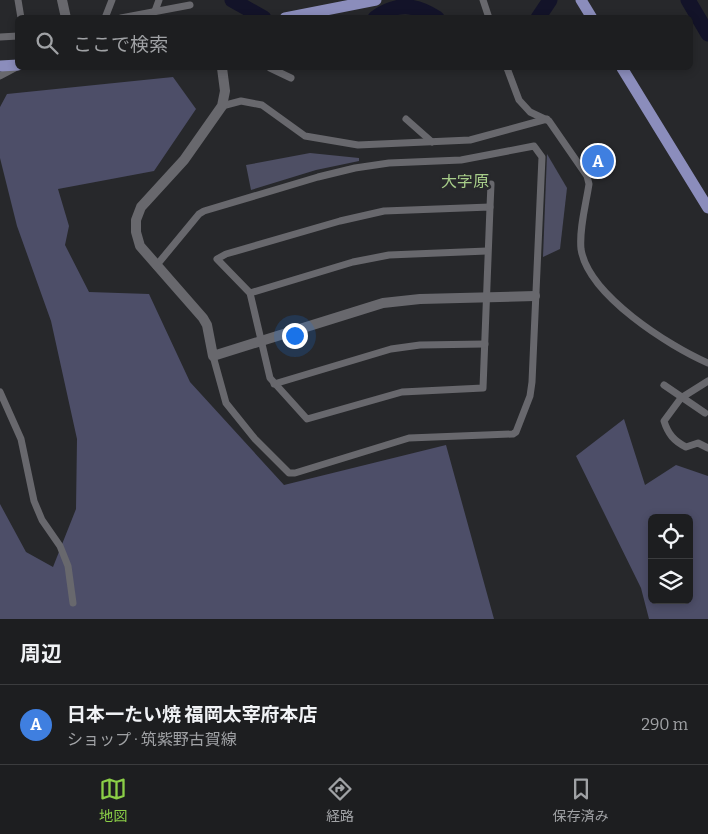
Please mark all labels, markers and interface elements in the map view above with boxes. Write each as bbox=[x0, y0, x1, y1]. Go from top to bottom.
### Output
search box bbox=[15, 15, 693, 70]
icon: search bbox=[33, 29, 61, 57]
text: ここで検索 bbox=[73, 33, 168, 56]
pin: A bbox=[582, 142, 614, 180]
district label: 大字原 bbox=[441, 172, 489, 191]
your location bbox=[282, 323, 308, 349]
map controls bbox=[648, 514, 693, 604]
button: locate bbox=[648, 514, 693, 559]
button: layers bbox=[648, 559, 693, 604]
text: 周辺 bbox=[20, 641, 62, 667]
text: 日本一たい焼 福岡太宰府本店 bbox=[67, 703, 317, 726]
text: A bbox=[30, 715, 42, 734]
text: 290 m bbox=[641, 715, 688, 734]
text: ショップ · 筑紫野古賀線 bbox=[67, 730, 237, 749]
tab: 地図 bbox=[99, 775, 127, 825]
tab: 経路 bbox=[326, 775, 354, 825]
tab: 保存済み bbox=[553, 775, 609, 825]

